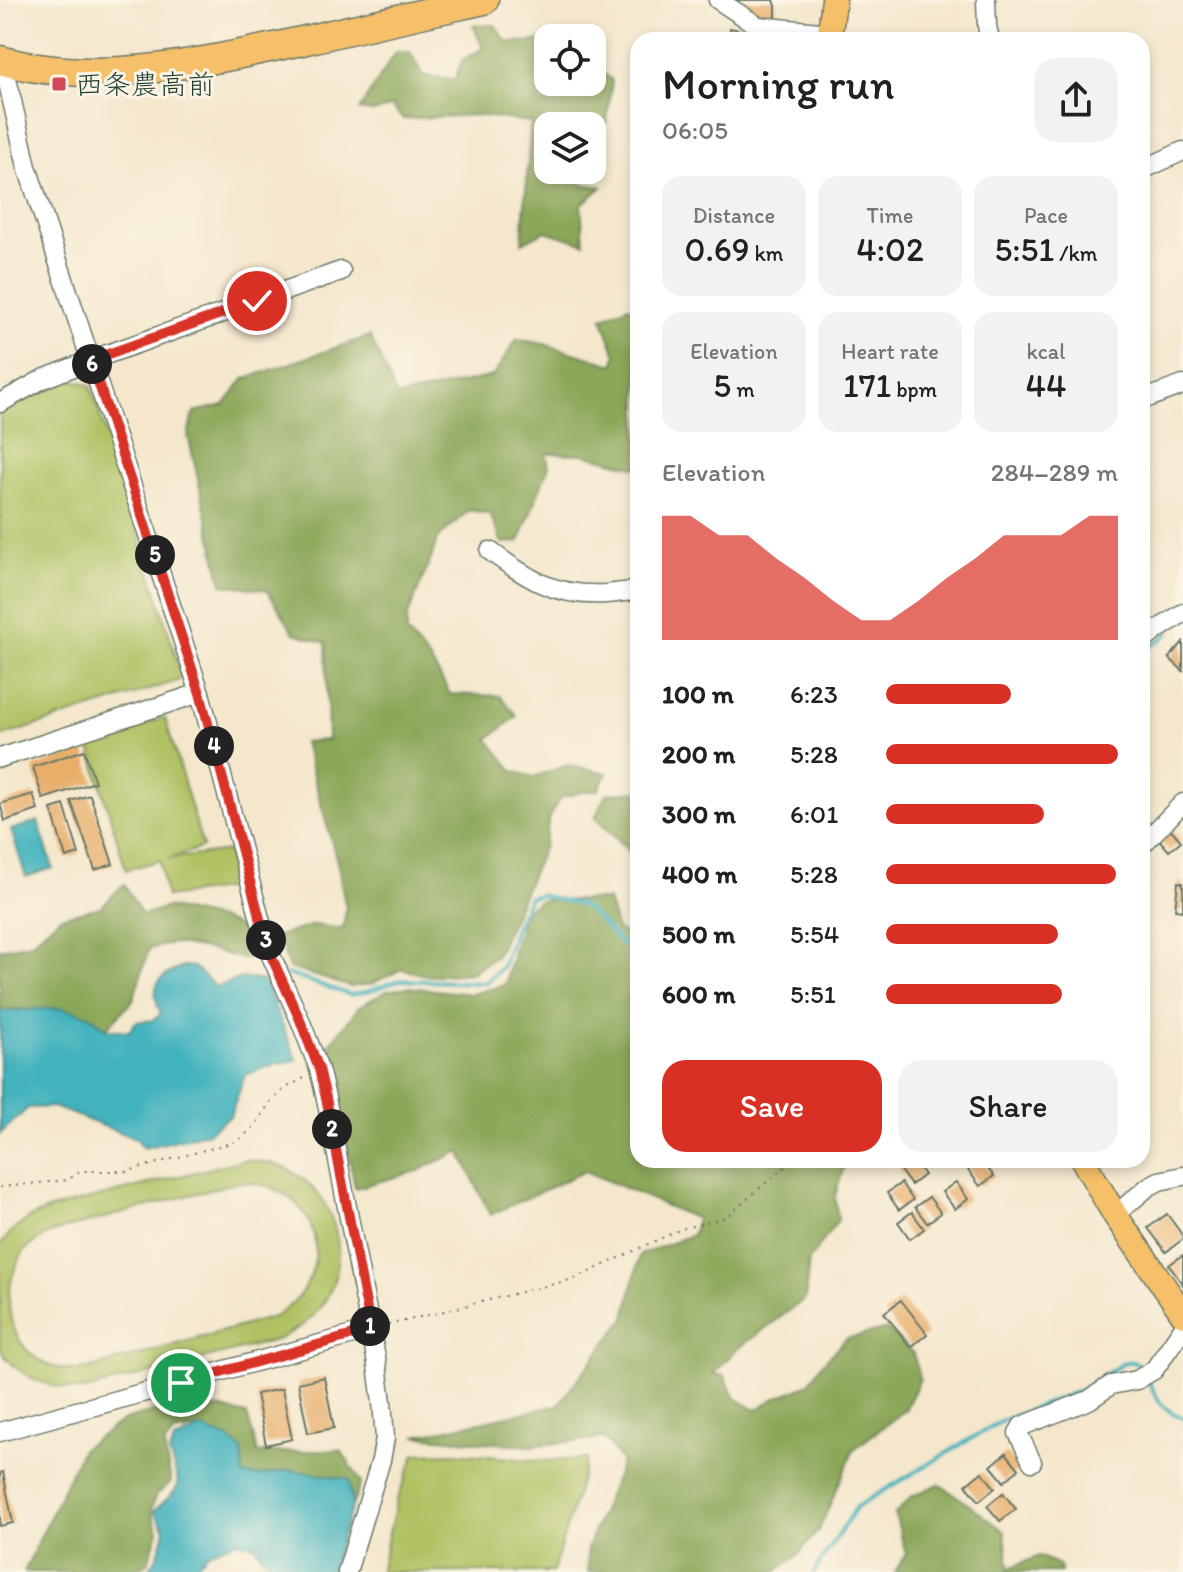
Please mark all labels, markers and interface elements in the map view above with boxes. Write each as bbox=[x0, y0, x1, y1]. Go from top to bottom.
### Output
map controls bbox=[534, 24, 606, 184]
button: locate bbox=[534, 24, 606, 96]
text: Morning run bbox=[662, 57, 895, 110]
button: share bbox=[1034, 58, 1118, 142]
place label: 西条農高前 bbox=[75, 67, 215, 101]
marker: 西条農高前 bbox=[50, 75, 68, 93]
button: layers bbox=[534, 112, 606, 184]
text: 06:05 bbox=[662, 114, 728, 146]
text: Distance bbox=[693, 202, 775, 229]
text: Time bbox=[867, 202, 913, 229]
text: Pace bbox=[1024, 202, 1068, 229]
text: 0.69 bbox=[684, 229, 750, 270]
text: 4:02 bbox=[856, 229, 924, 270]
text: 5:51 bbox=[994, 229, 1054, 270]
text: km bbox=[750, 240, 784, 267]
text: /km bbox=[1054, 240, 1098, 267]
pin bbox=[223, 267, 291, 335]
icon: check bbox=[235, 279, 279, 323]
text: Elevation bbox=[690, 338, 778, 365]
text: Heart rate bbox=[841, 338, 939, 365]
text: kcal bbox=[1026, 338, 1066, 365]
pin: 6 bbox=[72, 344, 112, 384]
text: 6 bbox=[86, 350, 98, 377]
text: 5 bbox=[713, 365, 731, 406]
text: 171 bbox=[843, 365, 891, 406]
text: 44 bbox=[1026, 365, 1066, 406]
text: m bbox=[731, 376, 755, 403]
text: bpm bbox=[891, 376, 937, 403]
text: Elevation bbox=[662, 456, 765, 488]
text: 284–289 m bbox=[991, 456, 1118, 488]
pin: 5 bbox=[135, 535, 175, 575]
text: 5 bbox=[149, 541, 161, 568]
text: 100 m bbox=[662, 678, 734, 710]
text: 6:23 bbox=[790, 678, 838, 710]
pin: 4 bbox=[194, 726, 234, 766]
text: 4 bbox=[207, 732, 221, 759]
text: 200 m bbox=[662, 738, 735, 770]
text: 5:28 bbox=[790, 738, 838, 770]
text: 300 m bbox=[662, 798, 736, 830]
text: 6:01 bbox=[790, 798, 838, 830]
text: 400 m bbox=[662, 858, 737, 890]
text: 5:28 bbox=[790, 858, 838, 890]
text: 500 m bbox=[662, 918, 735, 950]
text: 5:54 bbox=[790, 918, 839, 950]
pin: 3 bbox=[246, 920, 286, 960]
text: 3 bbox=[260, 926, 272, 953]
text: 600 m bbox=[662, 978, 736, 1010]
text: 5:51 bbox=[790, 978, 836, 1010]
button: Save bbox=[662, 1060, 882, 1152]
button: Share bbox=[898, 1060, 1118, 1152]
pin: 2 bbox=[312, 1109, 352, 1149]
text: 2 bbox=[326, 1115, 338, 1142]
pin: 1 bbox=[350, 1306, 390, 1346]
text: 1 bbox=[365, 1312, 375, 1339]
pin bbox=[147, 1349, 215, 1417]
icon: arrive bbox=[159, 1361, 203, 1405]

